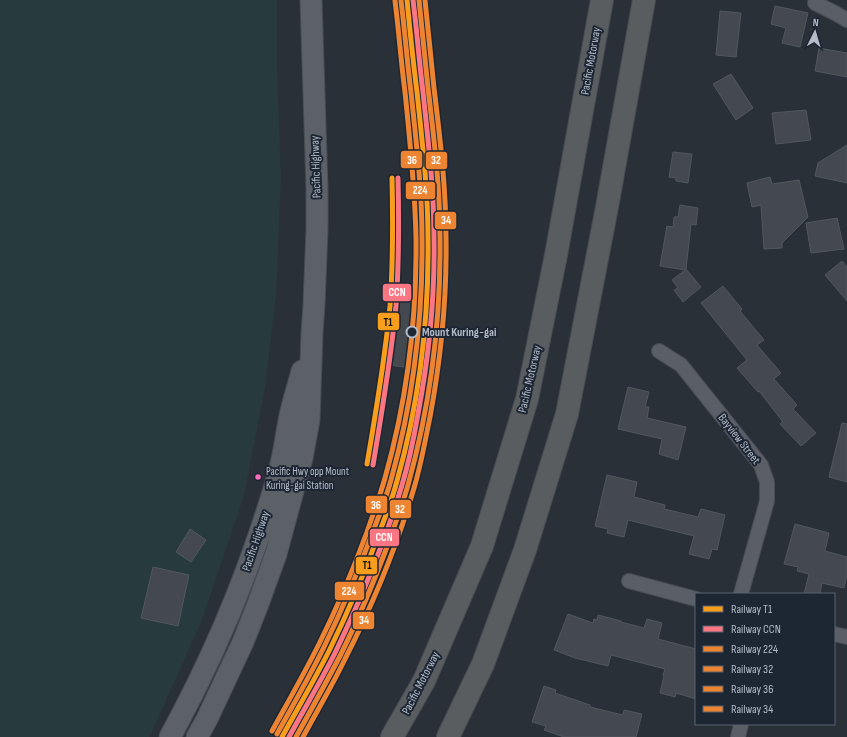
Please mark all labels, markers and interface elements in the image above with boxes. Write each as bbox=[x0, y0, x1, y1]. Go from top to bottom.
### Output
north arrow bbox=[795, 12, 835, 52]
text: N bbox=[812, 16, 819, 29]
street label: Pacific Motorway bbox=[578, 26, 604, 96]
street label: Pacific Highway bbox=[307, 135, 325, 199]
line badge: 36 bbox=[400, 150, 423, 169]
line badge: 32 bbox=[425, 151, 448, 170]
text: 36 bbox=[407, 154, 417, 167]
text: 32 bbox=[431, 154, 441, 167]
line badge: 224 bbox=[405, 181, 436, 200]
text: 224 bbox=[413, 184, 427, 197]
line badge: 34 bbox=[434, 211, 457, 230]
text: 34 bbox=[441, 214, 451, 227]
line badge: CCN bbox=[382, 283, 412, 302]
text: CCN bbox=[388, 286, 406, 299]
line badge: T1 bbox=[377, 312, 400, 331]
text: T1 bbox=[383, 316, 393, 329]
marker: Mount Kuring-gai bbox=[405, 325, 419, 339]
place label: Mount Kuring-gai bbox=[422, 325, 496, 340]
street label: Pacific Motorway bbox=[515, 344, 545, 414]
street label: Bayview Street bbox=[715, 411, 764, 468]
place label: Pacific Hwy opp Mount Kuring-gai Station bbox=[266, 465, 350, 492]
marker: Pacific Hwy opp Mount Kuring-gai Station bbox=[253, 472, 263, 482]
line badge: 36 bbox=[365, 495, 388, 514]
text: 36 bbox=[371, 499, 381, 512]
line badge: 32 bbox=[389, 499, 412, 519]
text: 32 bbox=[395, 503, 405, 516]
street label: Pacific Highway bbox=[239, 509, 273, 573]
line badge: CCN bbox=[369, 528, 400, 547]
text: CCN bbox=[375, 531, 393, 544]
line badge: T1 bbox=[355, 556, 378, 575]
text: T1 bbox=[362, 559, 372, 572]
line badge: 224 bbox=[334, 581, 365, 601]
text: 224 bbox=[342, 585, 356, 598]
legend bbox=[695, 593, 835, 725]
text: Railway T1 bbox=[731, 602, 773, 617]
line badge: 34 bbox=[352, 611, 375, 630]
text: 34 bbox=[359, 614, 369, 627]
text: Railway CCN bbox=[731, 622, 781, 637]
text: Railway 224 bbox=[731, 642, 778, 657]
street label: Pacific Motorway bbox=[399, 649, 443, 717]
text: Railway 32 bbox=[731, 662, 773, 677]
text: Railway 36 bbox=[731, 682, 773, 697]
text: Railway 34 bbox=[731, 702, 773, 717]

